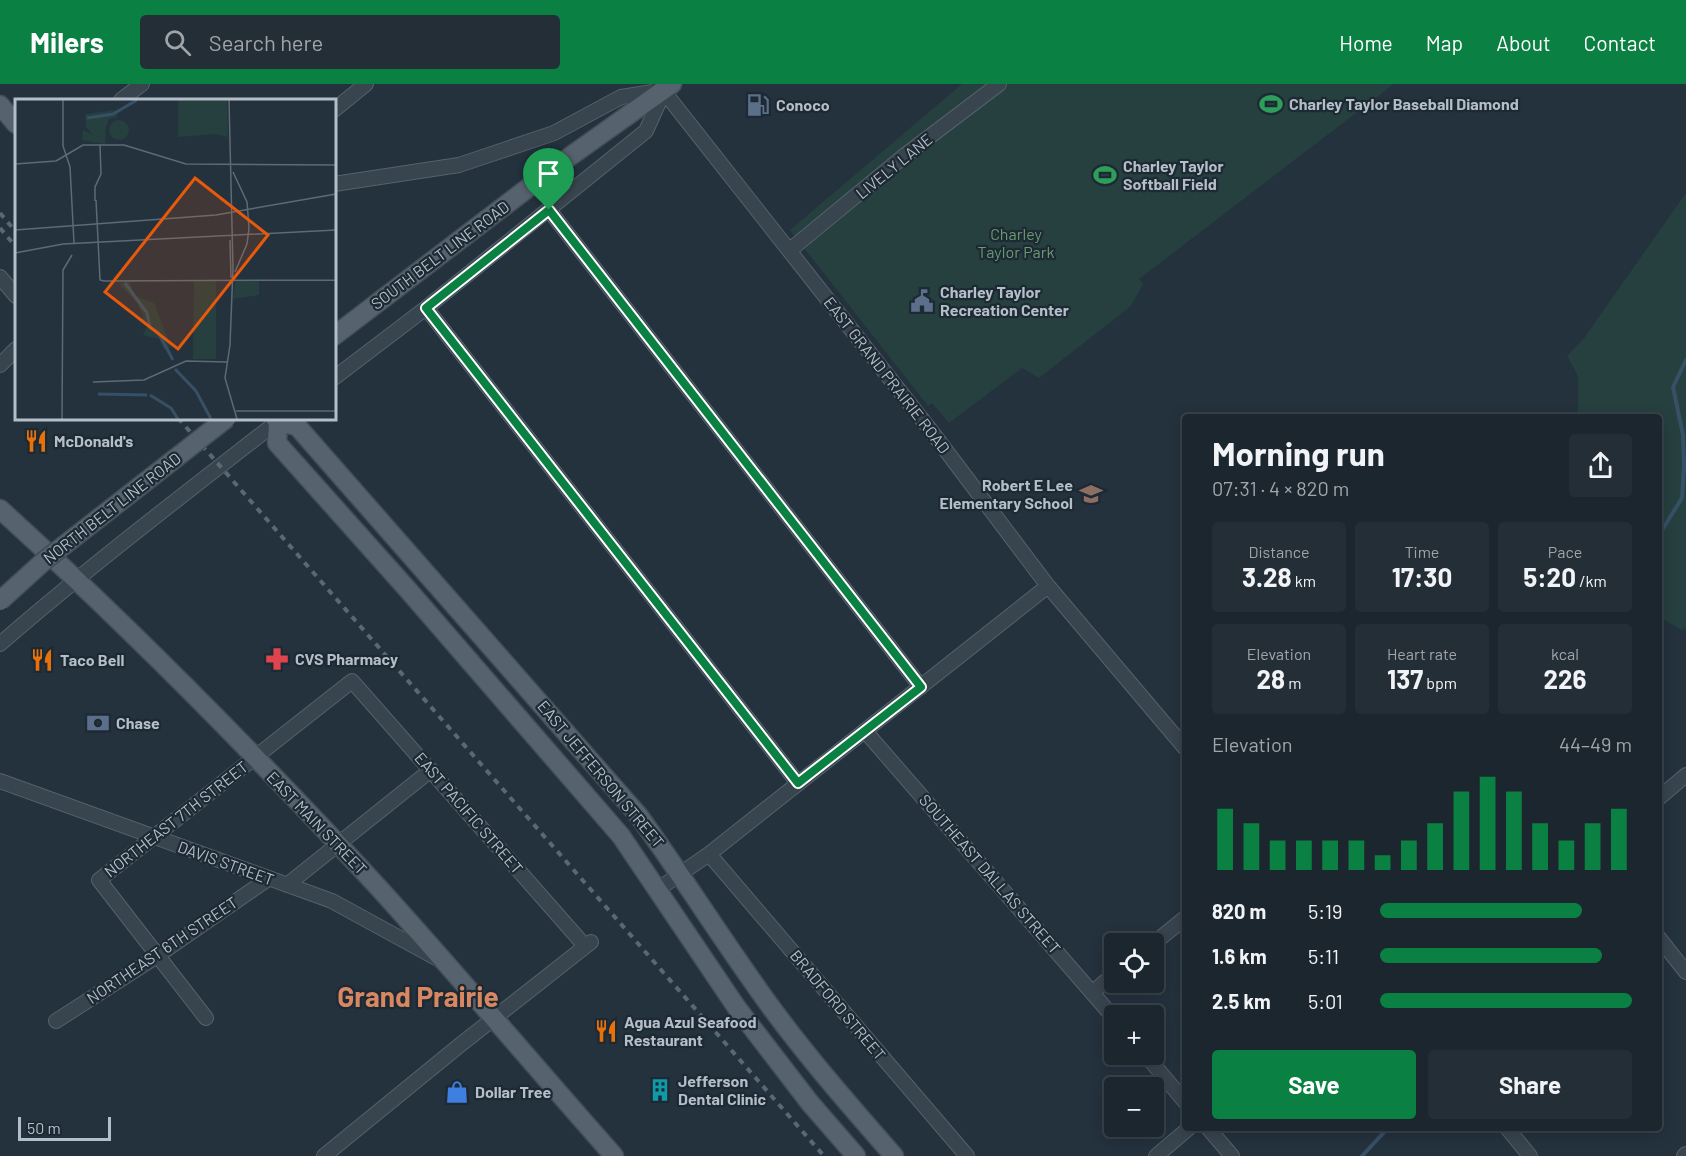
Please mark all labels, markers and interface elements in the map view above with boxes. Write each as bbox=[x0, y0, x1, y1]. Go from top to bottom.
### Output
search box bbox=[140, 15, 560, 69]
text: Milers bbox=[30, 25, 104, 59]
icon: search bbox=[161, 26, 194, 59]
text: Search here bbox=[209, 29, 323, 55]
text: Home bbox=[1339, 30, 1393, 55]
text: Map bbox=[1426, 30, 1463, 55]
text: About bbox=[1496, 30, 1551, 55]
text: Contact bbox=[1584, 30, 1656, 55]
sports icon: Charley Taylor Baseball Diamond bbox=[1258, 91, 1284, 117]
fuel station icon: Conoco bbox=[745, 92, 771, 118]
place label: Charley Taylor Baseball Diamond bbox=[1289, 94, 1519, 113]
place label: Conoco bbox=[776, 95, 830, 114]
inset map bbox=[15, 99, 336, 420]
street label: LIVELY LANE bbox=[852, 129, 936, 202]
pin bbox=[523, 148, 574, 210]
place label: Charley Taylor Softball Field bbox=[1123, 156, 1224, 193]
icon: arrive bbox=[532, 157, 565, 190]
sports icon: Charley Taylor Softball Field bbox=[1092, 162, 1118, 188]
street label: SOUTH BELT LINE ROAD bbox=[367, 196, 513, 313]
park label: Charley Taylor Park bbox=[977, 224, 1055, 261]
place label: Charley Taylor Recreation Center bbox=[940, 282, 1069, 319]
public building icon: Charley Taylor Recreation Center bbox=[909, 288, 935, 314]
street label: EAST GRAND PRAIRIE ROAD bbox=[820, 293, 954, 457]
restaurant icon: McDonald's bbox=[23, 428, 49, 454]
place label: McDonald's bbox=[54, 431, 133, 450]
text: Morning run bbox=[1212, 433, 1385, 473]
button: share bbox=[1569, 434, 1632, 497]
street label: NORTH BELT LINE ROAD bbox=[39, 448, 184, 567]
place label: Robert E Lee Elementary School bbox=[940, 475, 1073, 512]
text: 07:31 · 4 × 820 m bbox=[1212, 476, 1349, 500]
school or university icon: Robert E Lee Elementary School bbox=[1078, 481, 1104, 507]
text: Distance bbox=[1249, 542, 1309, 561]
text: Time bbox=[1405, 542, 1439, 561]
text: Pace bbox=[1548, 542, 1582, 561]
text: 3.28 bbox=[1242, 561, 1292, 592]
text: 17:30 bbox=[1392, 561, 1452, 592]
text: 5:20 bbox=[1523, 561, 1576, 592]
text: km bbox=[1292, 571, 1316, 590]
text: /km bbox=[1576, 571, 1607, 590]
text: Elevation bbox=[1247, 644, 1311, 663]
text: Heart rate bbox=[1387, 644, 1457, 663]
text: kcal bbox=[1551, 644, 1579, 663]
pharmacy icon: CVS Pharmacy bbox=[264, 646, 290, 672]
restaurant icon: Taco Bell bbox=[29, 647, 55, 673]
place label: CVS Pharmacy bbox=[295, 649, 398, 668]
place label: Taco Bell bbox=[60, 650, 124, 669]
text: 28 bbox=[1256, 663, 1285, 694]
text: 137 bbox=[1387, 663, 1423, 694]
text: 226 bbox=[1543, 663, 1587, 694]
text: m bbox=[1285, 673, 1302, 692]
text: bpm bbox=[1423, 673, 1457, 692]
street label: EAST JEFFERSON STREET bbox=[534, 696, 669, 851]
bank icon: Chase bbox=[85, 710, 111, 736]
place label: Chase bbox=[116, 713, 160, 732]
text: Elevation bbox=[1212, 732, 1293, 756]
text: 44–49 m bbox=[1559, 732, 1632, 756]
street label: EAST PACIFIC STREET bbox=[411, 748, 527, 877]
street label: NORTHEAST 7TH STREET bbox=[100, 757, 251, 881]
street label: EAST MAIN STREET bbox=[263, 767, 371, 878]
street label: SOUTHEAST DALLAS STREET bbox=[916, 790, 1065, 957]
street label: DAVIS STREET bbox=[175, 836, 277, 889]
street label: NORTHEAST 6TH STREET bbox=[83, 892, 241, 1007]
text: 820 m bbox=[1212, 899, 1266, 923]
text: 5:19 bbox=[1308, 899, 1342, 923]
map controls bbox=[1104, 933, 1164, 1137]
button: locate bbox=[1104, 933, 1164, 993]
text: 1.6 km bbox=[1212, 944, 1267, 968]
text: 5:11 bbox=[1308, 944, 1339, 968]
street label: BRADFORD STREET bbox=[787, 946, 890, 1064]
district label: Grand Prairie bbox=[337, 979, 499, 1013]
text: 2.5 km bbox=[1212, 989, 1271, 1013]
text: 5:01 bbox=[1308, 989, 1343, 1013]
button: + bbox=[1104, 1005, 1164, 1065]
place label: Agua Azul Seafood Restaurant bbox=[624, 1012, 757, 1049]
restaurant icon: Agua Azul Seafood Restaurant bbox=[593, 1018, 619, 1044]
button: Save bbox=[1212, 1050, 1416, 1119]
button: Share bbox=[1428, 1050, 1632, 1119]
place label: Jefferson Dental Clinic bbox=[678, 1071, 767, 1108]
building icon: Jefferson Dental Clinic bbox=[647, 1077, 673, 1103]
button: − bbox=[1104, 1077, 1164, 1137]
shop icon: Dollar Tree bbox=[444, 1079, 470, 1105]
place label: Dollar Tree bbox=[475, 1082, 551, 1101]
scale bar bbox=[18, 1114, 111, 1142]
text: 50 m bbox=[27, 1118, 61, 1137]

